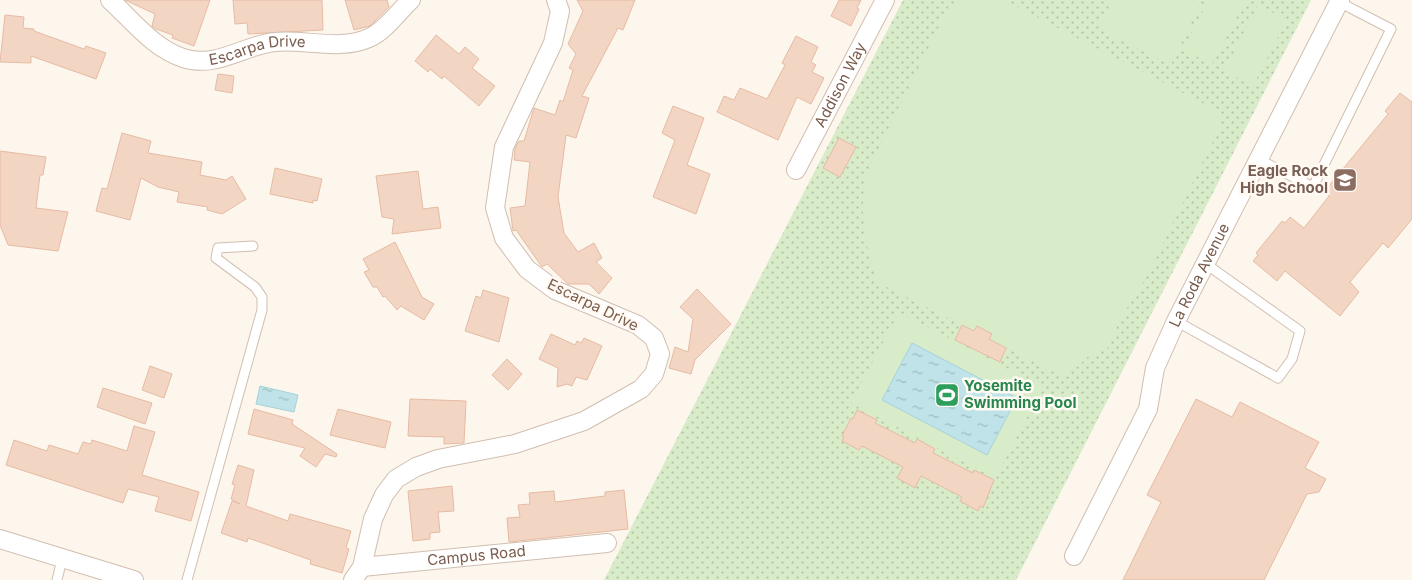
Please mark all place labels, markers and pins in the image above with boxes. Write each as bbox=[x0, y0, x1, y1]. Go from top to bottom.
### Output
place label: Eagle Rock High School bbox=[1240, 161, 1328, 197]
school or university icon: Eagle Rock High School bbox=[1332, 167, 1358, 193]
place label: Yosemite Swimming Pool bbox=[964, 376, 1077, 412]
sports icon: Yosemite Swimming Pool bbox=[934, 382, 960, 408]

